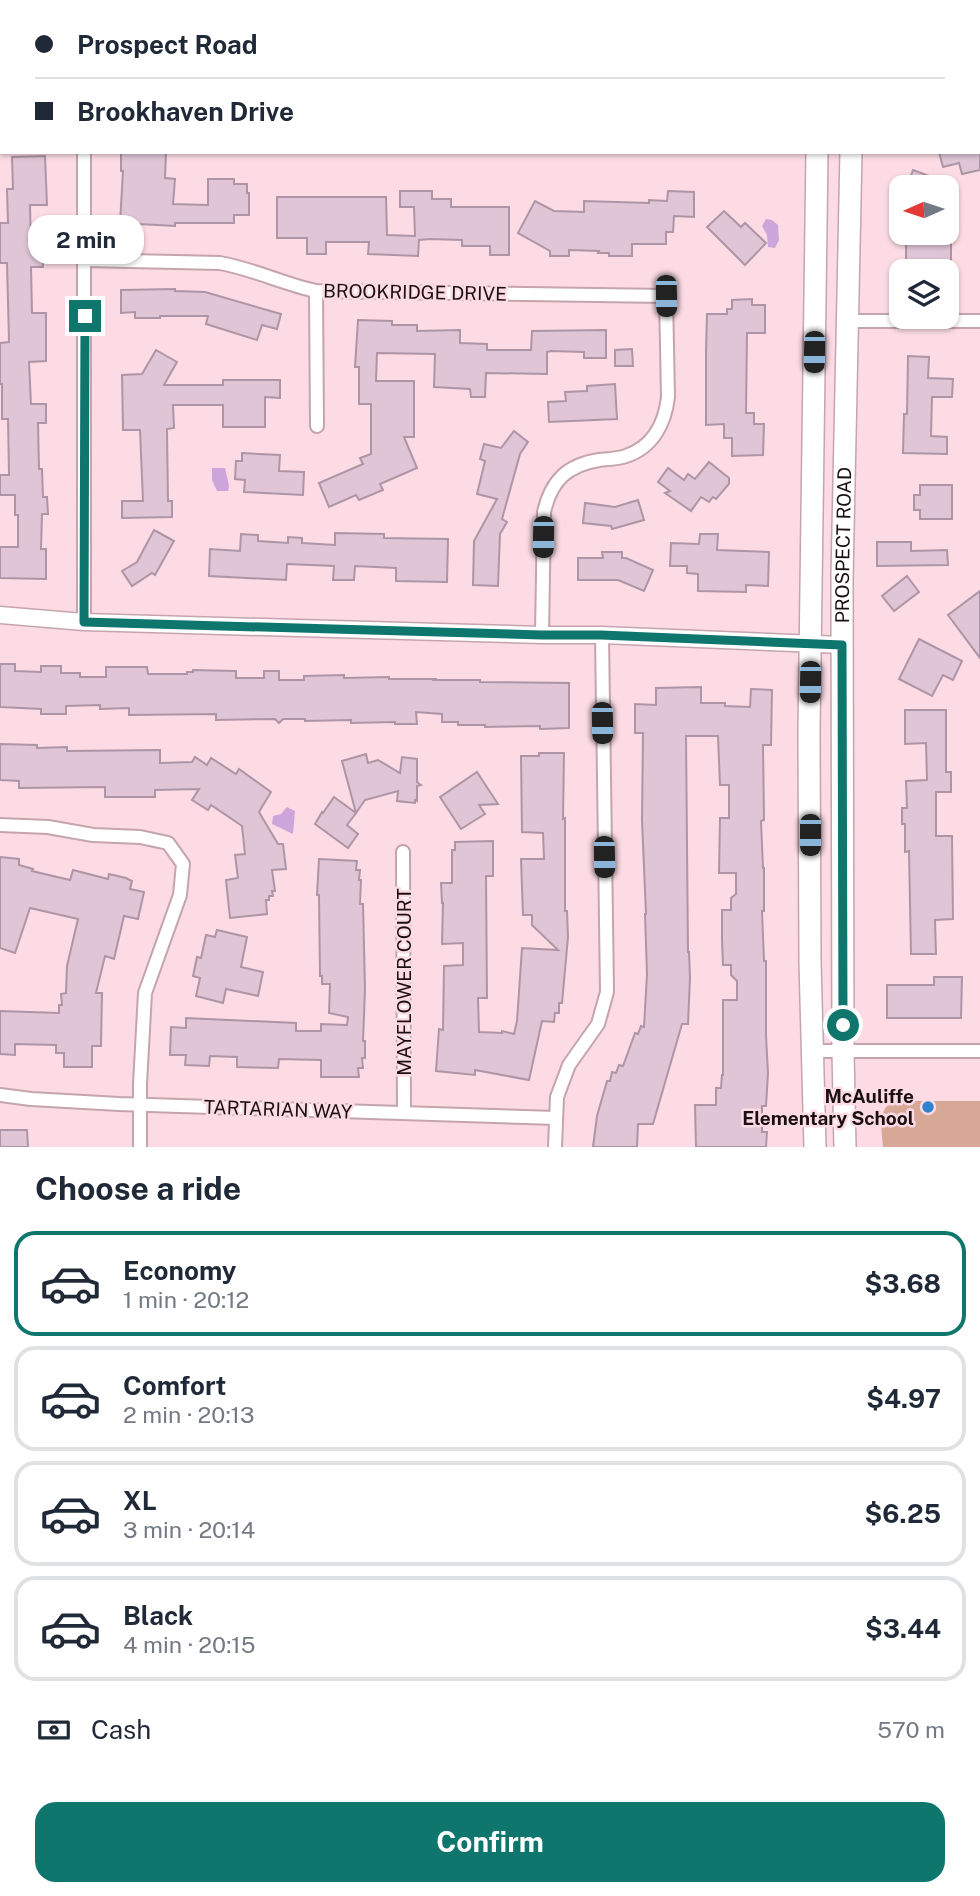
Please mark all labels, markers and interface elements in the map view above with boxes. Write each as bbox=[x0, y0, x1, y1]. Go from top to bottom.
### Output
text: Prospect Road bbox=[77, 29, 258, 60]
text: Brookhaven Drive bbox=[77, 96, 294, 127]
north arrow bbox=[889, 175, 959, 245]
map controls bbox=[889, 175, 959, 329]
callout: 2 min bbox=[27, 215, 143, 264]
text: 2 min bbox=[56, 226, 116, 253]
button: layers bbox=[889, 259, 959, 329]
car bbox=[656, 275, 677, 317]
street label: BROOKRIDGE DRIVE bbox=[323, 279, 507, 305]
route end bbox=[69, 300, 101, 332]
car bbox=[804, 331, 825, 373]
street label: PROSPECT ROAD bbox=[831, 467, 855, 623]
car bbox=[533, 516, 554, 558]
car bbox=[800, 661, 821, 703]
car bbox=[592, 702, 613, 744]
car bbox=[800, 814, 821, 856]
car bbox=[594, 836, 615, 878]
street label: MAYFLOWER COURT bbox=[393, 888, 415, 1076]
route start bbox=[827, 1009, 859, 1041]
place label: McAuliffe Elementary School bbox=[742, 1085, 914, 1129]
street label: TARTARIAN WAY bbox=[203, 1095, 353, 1123]
marker: McAuliffe Elementary School bbox=[920, 1099, 936, 1115]
text: Choose a ride bbox=[35, 1170, 241, 1207]
icon: car bbox=[39, 1252, 102, 1315]
text: Economy bbox=[123, 1255, 236, 1286]
text: $3.68 bbox=[864, 1268, 941, 1299]
text: 1 min · 20:12 bbox=[123, 1286, 249, 1313]
icon: car bbox=[39, 1367, 102, 1430]
text: Comfort bbox=[123, 1370, 226, 1401]
text: $4.97 bbox=[866, 1383, 941, 1414]
text: 2 min · 20:13 bbox=[123, 1401, 254, 1428]
icon: car bbox=[39, 1482, 102, 1545]
text: XL bbox=[123, 1485, 157, 1516]
text: $6.25 bbox=[865, 1498, 941, 1529]
text: 3 min · 20:14 bbox=[123, 1516, 255, 1543]
icon: car bbox=[39, 1597, 102, 1660]
text: Black bbox=[123, 1600, 193, 1631]
text: $3.44 bbox=[865, 1613, 941, 1644]
text: 4 min · 20:15 bbox=[123, 1631, 255, 1658]
icon: cash bbox=[35, 1711, 73, 1749]
text: Cash bbox=[91, 1714, 151, 1745]
text: 570 m bbox=[877, 1716, 945, 1743]
button: Confirm bbox=[35, 1802, 945, 1882]

